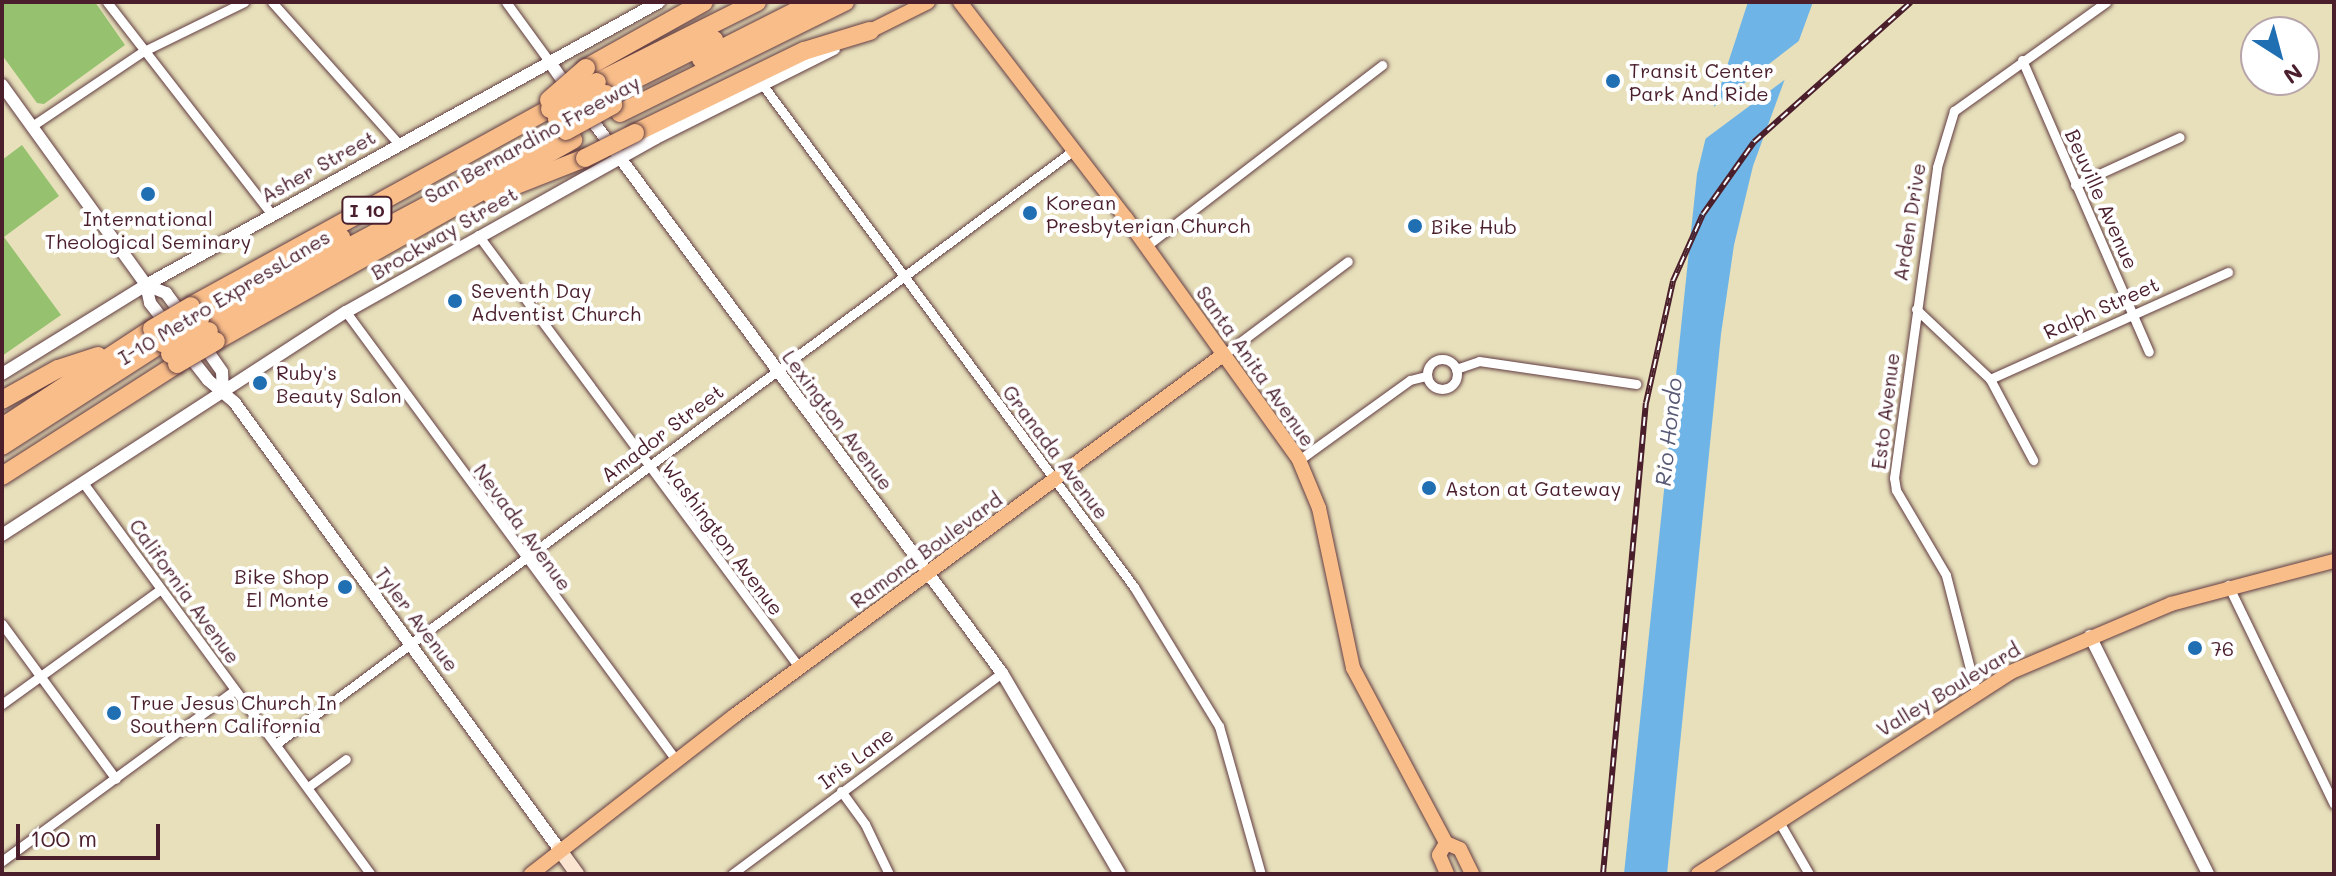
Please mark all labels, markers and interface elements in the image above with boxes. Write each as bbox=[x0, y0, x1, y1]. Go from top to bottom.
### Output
north arrow bbox=[2240, 16, 2320, 96]
place label: Transit Center Park And Ride bbox=[1629, 58, 1774, 105]
text: N bbox=[2278, 58, 2309, 91]
street label: San Bernardino Freeway bbox=[420, 70, 644, 208]
marker: Transit Center Park And Ride bbox=[1604, 72, 1622, 90]
street label: Asher Street bbox=[257, 125, 379, 207]
street label: Beuville Avenue bbox=[2060, 125, 2144, 273]
street label: Arden Drive bbox=[1888, 161, 1930, 283]
street label: Brockway Street bbox=[366, 181, 522, 285]
marker: International Theological Seminary bbox=[139, 185, 157, 203]
place label: Korean Presbyterian Church bbox=[1046, 190, 1250, 237]
road number: I 10 bbox=[341, 196, 393, 224]
marker: Korean Presbyterian Church bbox=[1021, 204, 1039, 222]
place label: International Theological Seminary bbox=[45, 206, 251, 253]
place label: Bike Hub bbox=[1431, 214, 1517, 238]
marker: Bike Hub bbox=[1406, 217, 1424, 235]
street label: I-10 Metro ExpressLanes bbox=[114, 224, 334, 370]
street label: Ralph Street bbox=[2039, 272, 2163, 344]
place label: Seventh Day Adventist Church bbox=[471, 278, 641, 325]
street label: Santa Anita Avenue bbox=[1192, 281, 1320, 451]
marker: Seventh Day Adventist Church bbox=[446, 292, 464, 310]
street label: Lexington Avenue bbox=[777, 345, 899, 495]
street label: Esto Avenue bbox=[1866, 351, 1904, 471]
place label: Ruby's Beauty Salon bbox=[276, 360, 402, 407]
marker: Ruby's Beauty Salon bbox=[251, 374, 269, 392]
water label: Rio Hondo bbox=[1649, 377, 1687, 487]
street label: Amador Street bbox=[596, 379, 728, 487]
street label: Granada Avenue bbox=[998, 380, 1114, 524]
street label: Washington Avenue bbox=[657, 456, 789, 620]
street label: Nevada Avenue bbox=[469, 459, 577, 595]
place label: Aston at Gateway bbox=[1445, 476, 1621, 500]
marker: Aston at Gateway bbox=[1420, 479, 1438, 497]
street label: Ramona Boulevard bbox=[846, 487, 1006, 613]
street label: California Avenue bbox=[125, 514, 245, 668]
street label: Tyler Avenue bbox=[370, 562, 464, 676]
place label: Bike Shop El Monte bbox=[234, 564, 329, 611]
marker: Bike Shop El Monte bbox=[336, 578, 354, 596]
place label: 76 bbox=[2211, 636, 2234, 660]
street label: Valley Boulevard bbox=[1872, 637, 2024, 741]
marker: 76 bbox=[2186, 639, 2204, 657]
place label: True Jesus Church In Southern California bbox=[130, 690, 337, 737]
marker: True Jesus Church In Southern California bbox=[105, 704, 123, 722]
street label: Iris Lane bbox=[814, 722, 898, 794]
scale bar bbox=[20, 808, 164, 858]
text: 100 m bbox=[30, 822, 97, 853]

